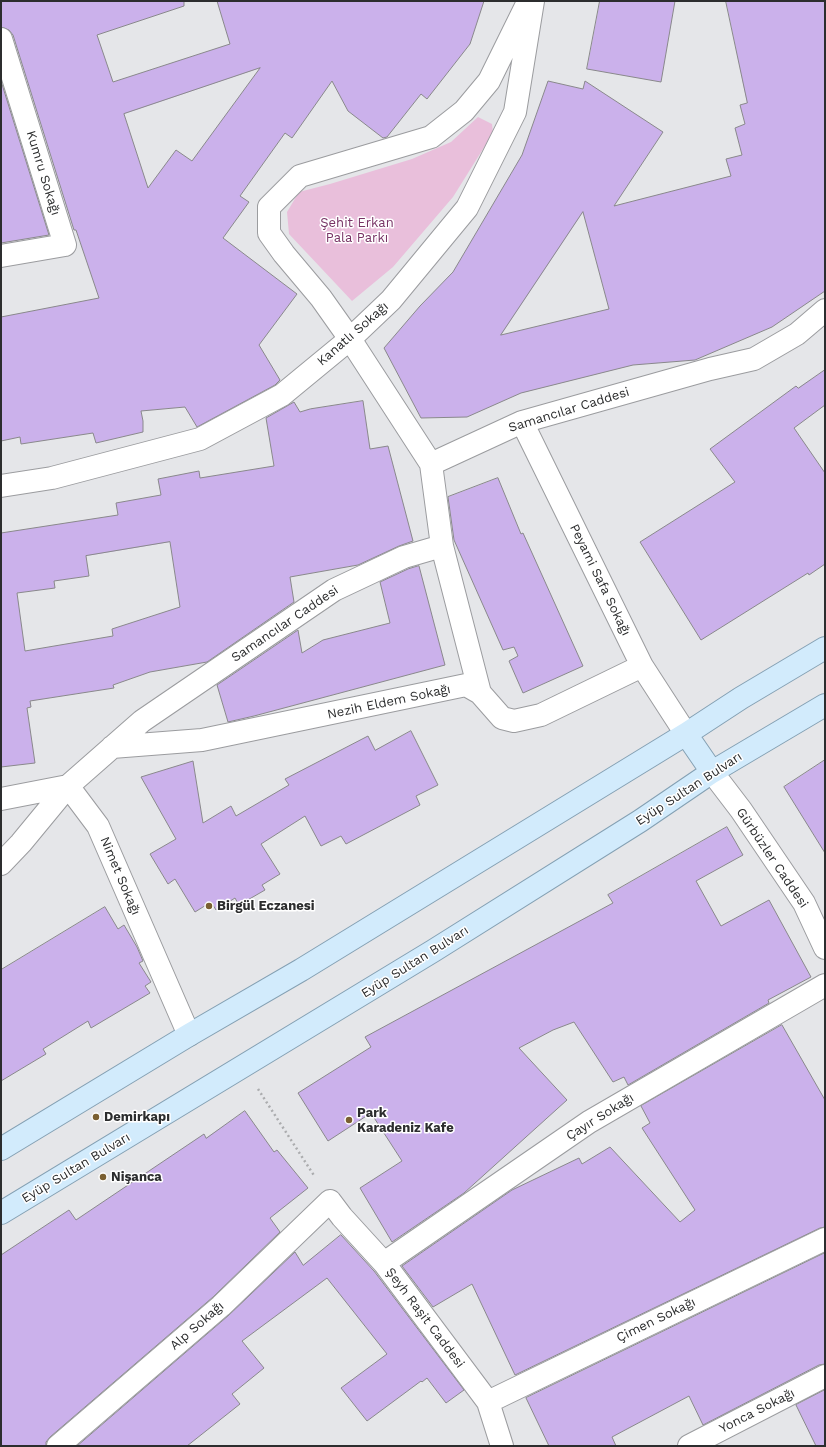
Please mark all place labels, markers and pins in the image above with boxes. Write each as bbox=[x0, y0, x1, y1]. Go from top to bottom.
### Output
place label: Birgül Eczanesi bbox=[217, 898, 314, 914]
marker: Birgül Eczanesi bbox=[204, 901, 214, 911]
place label: Park Karadeniz Kafe bbox=[357, 1105, 454, 1136]
place label: Demirkapı bbox=[104, 1109, 170, 1125]
marker: Demirkapı bbox=[91, 1112, 101, 1122]
marker: Park Karadeniz Kafe bbox=[344, 1115, 354, 1125]
place label: Nişanca bbox=[111, 1169, 162, 1185]
marker: Nişanca bbox=[98, 1172, 108, 1182]

